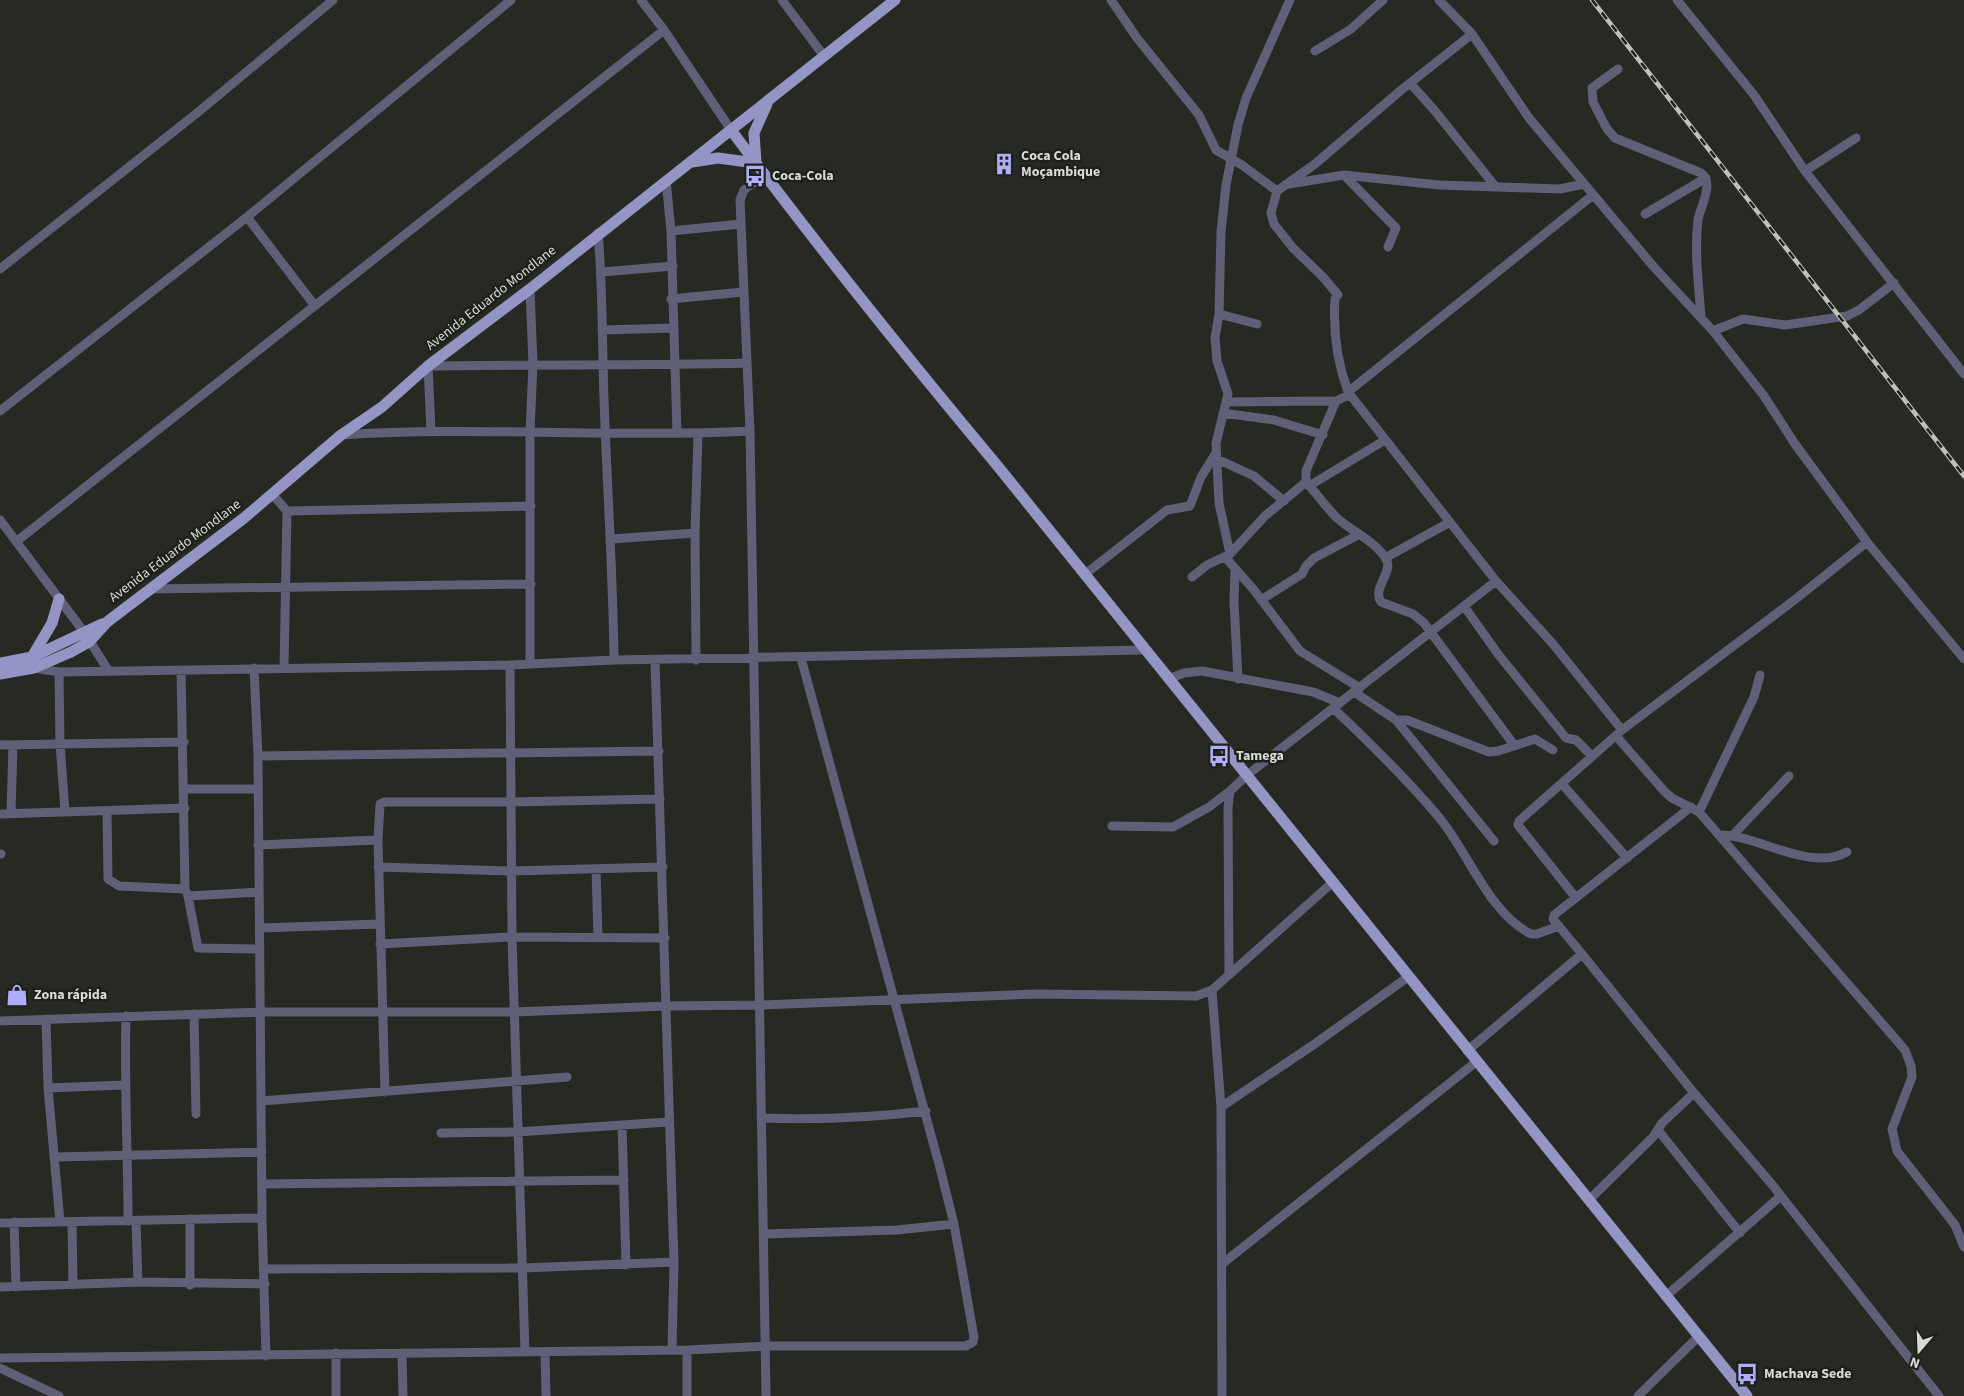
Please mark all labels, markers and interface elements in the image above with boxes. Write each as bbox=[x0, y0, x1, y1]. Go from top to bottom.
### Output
place label: Coca Cola Moçambique bbox=[1021, 146, 1100, 182]
building icon: Coca Cola Moçambique bbox=[991, 151, 1017, 177]
bus stop icon: Coca-Cola bbox=[742, 163, 768, 189]
place label: Coca-Cola bbox=[772, 166, 834, 186]
street label: Avenida Eduardo Mondlane bbox=[422, 241, 560, 355]
street label: Avenida Eduardo Mondlane bbox=[105, 495, 245, 607]
bus stop icon: Tamega bbox=[1206, 743, 1232, 769]
place label: Tamega bbox=[1236, 746, 1284, 766]
shop icon: Zona rápida bbox=[4, 982, 30, 1008]
place label: Zona rápida bbox=[34, 985, 107, 1005]
north arrow bbox=[1894, 1326, 1944, 1376]
text: N bbox=[1907, 1351, 1923, 1373]
bus stop icon: Machava Sede bbox=[1734, 1361, 1760, 1387]
place label: Machava Sede bbox=[1764, 1364, 1852, 1384]

